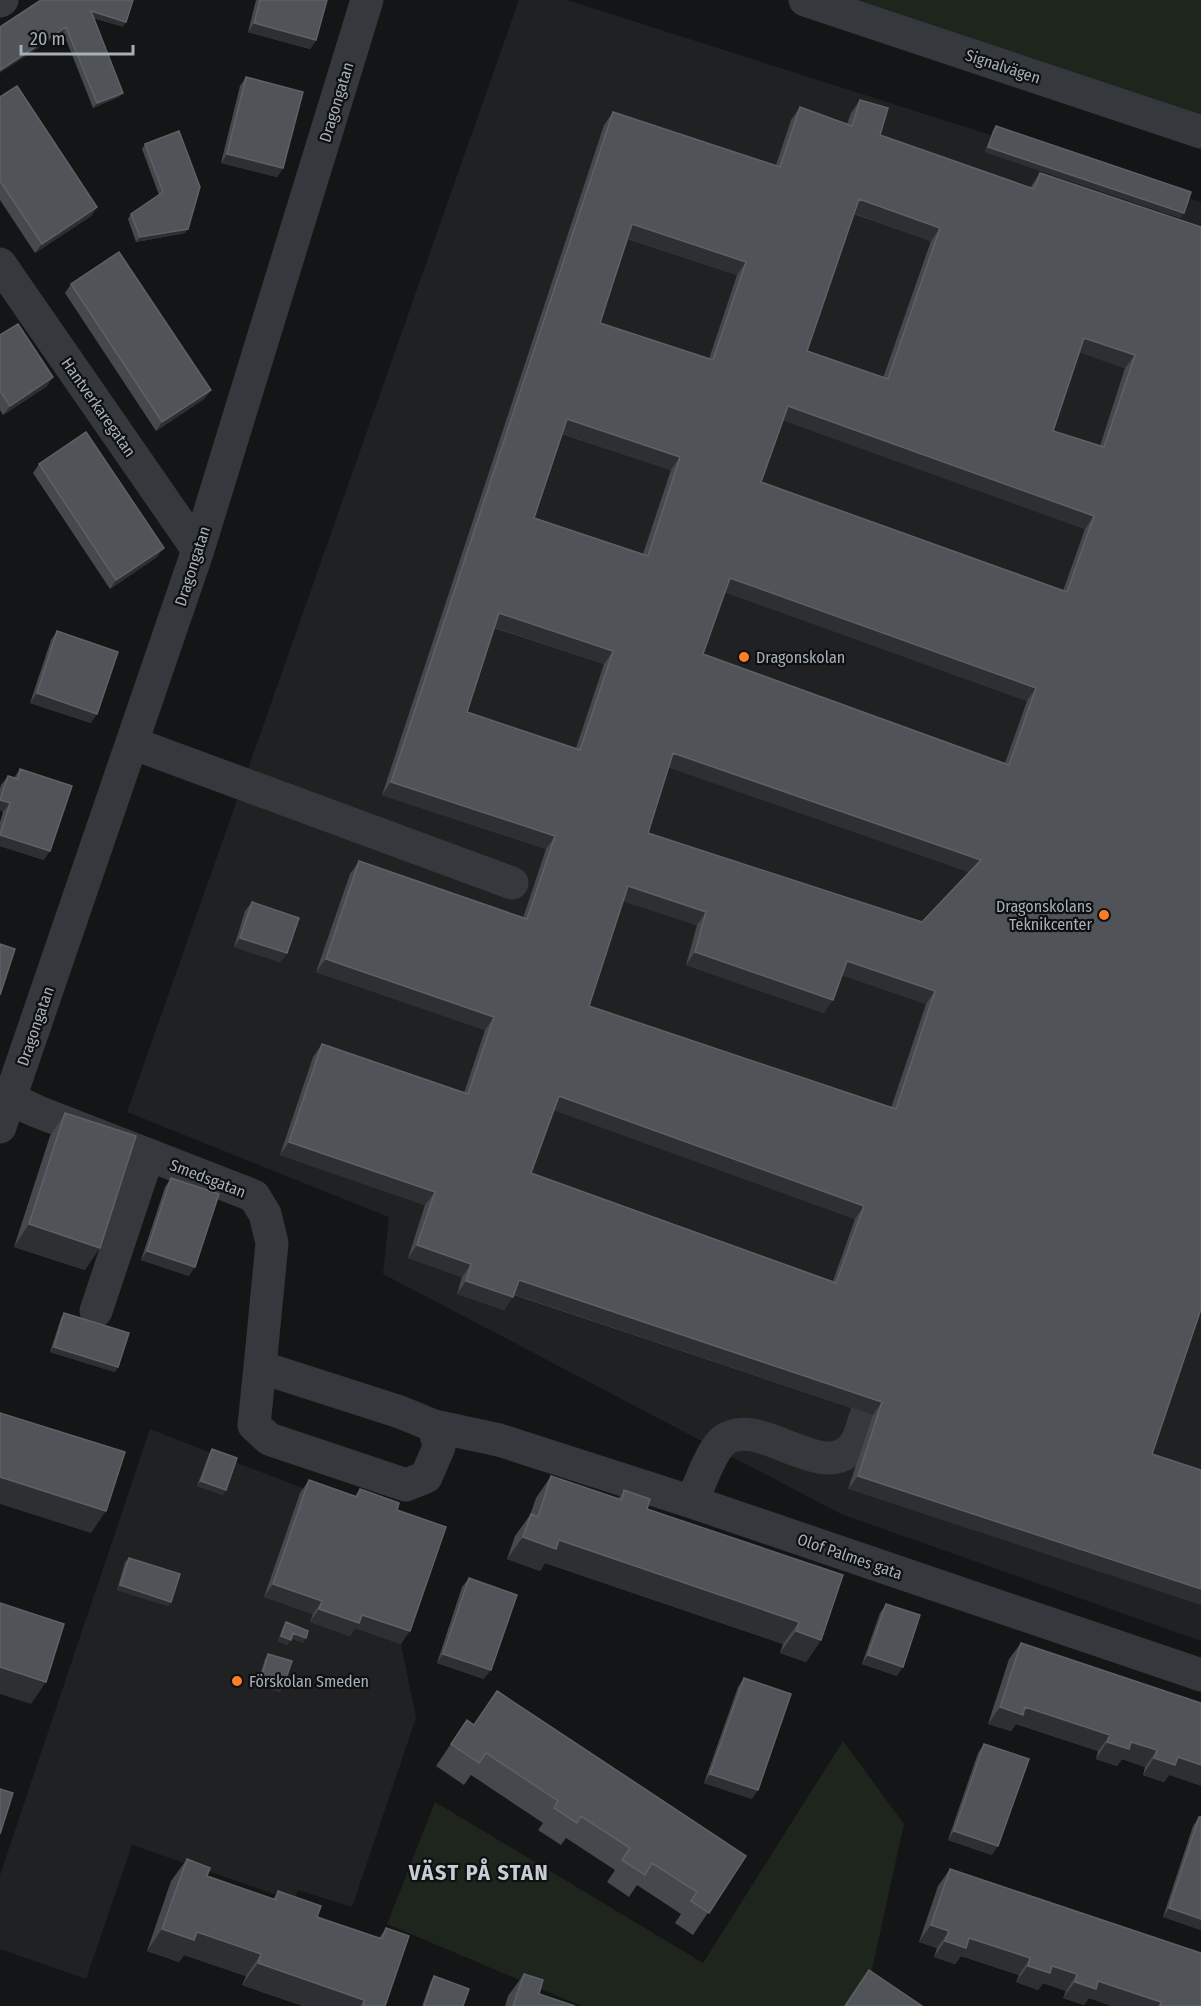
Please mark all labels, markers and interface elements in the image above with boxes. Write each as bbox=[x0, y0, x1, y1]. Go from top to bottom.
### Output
scale bar bbox=[21, 18, 134, 56]
text: 20 m bbox=[30, 28, 65, 50]
street label: Signalvägen bbox=[963, 45, 1043, 88]
street label: Dragongatan bbox=[315, 60, 358, 144]
street label: Hantverkaregatan bbox=[57, 354, 140, 460]
street label: Dragongatan bbox=[171, 524, 214, 608]
place label: Dragonskolan bbox=[756, 648, 845, 667]
marker: Dragonskolan bbox=[737, 650, 751, 664]
place label: Dragonskolans Teknikcenter bbox=[996, 897, 1092, 934]
marker: Dragonskolans Teknikcenter bbox=[1097, 908, 1111, 922]
street label: Dragongatan bbox=[13, 984, 58, 1068]
street label: Smedsgatan bbox=[167, 1155, 249, 1202]
street label: Olof Palmes gata bbox=[795, 1530, 905, 1583]
place label: Förskolan Smeden bbox=[249, 1672, 369, 1691]
marker: Förskolan Smeden bbox=[230, 1674, 244, 1688]
district label: VÄST PÅ STAN bbox=[408, 1858, 549, 1886]

